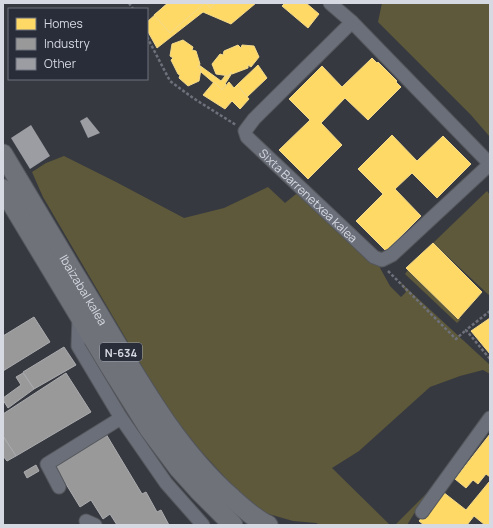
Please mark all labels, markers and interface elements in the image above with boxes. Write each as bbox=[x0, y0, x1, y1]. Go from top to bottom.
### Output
legend bbox=[8, 8, 148, 80]
text: Homes bbox=[44, 15, 83, 32]
text: Industry bbox=[44, 35, 90, 52]
text: Other bbox=[44, 55, 77, 72]
street label: Sixta Barrenetxea kalea bbox=[256, 144, 362, 246]
street label: Ibaizabal kalea bbox=[56, 251, 112, 328]
road number: N-634 bbox=[100, 343, 142, 361]

